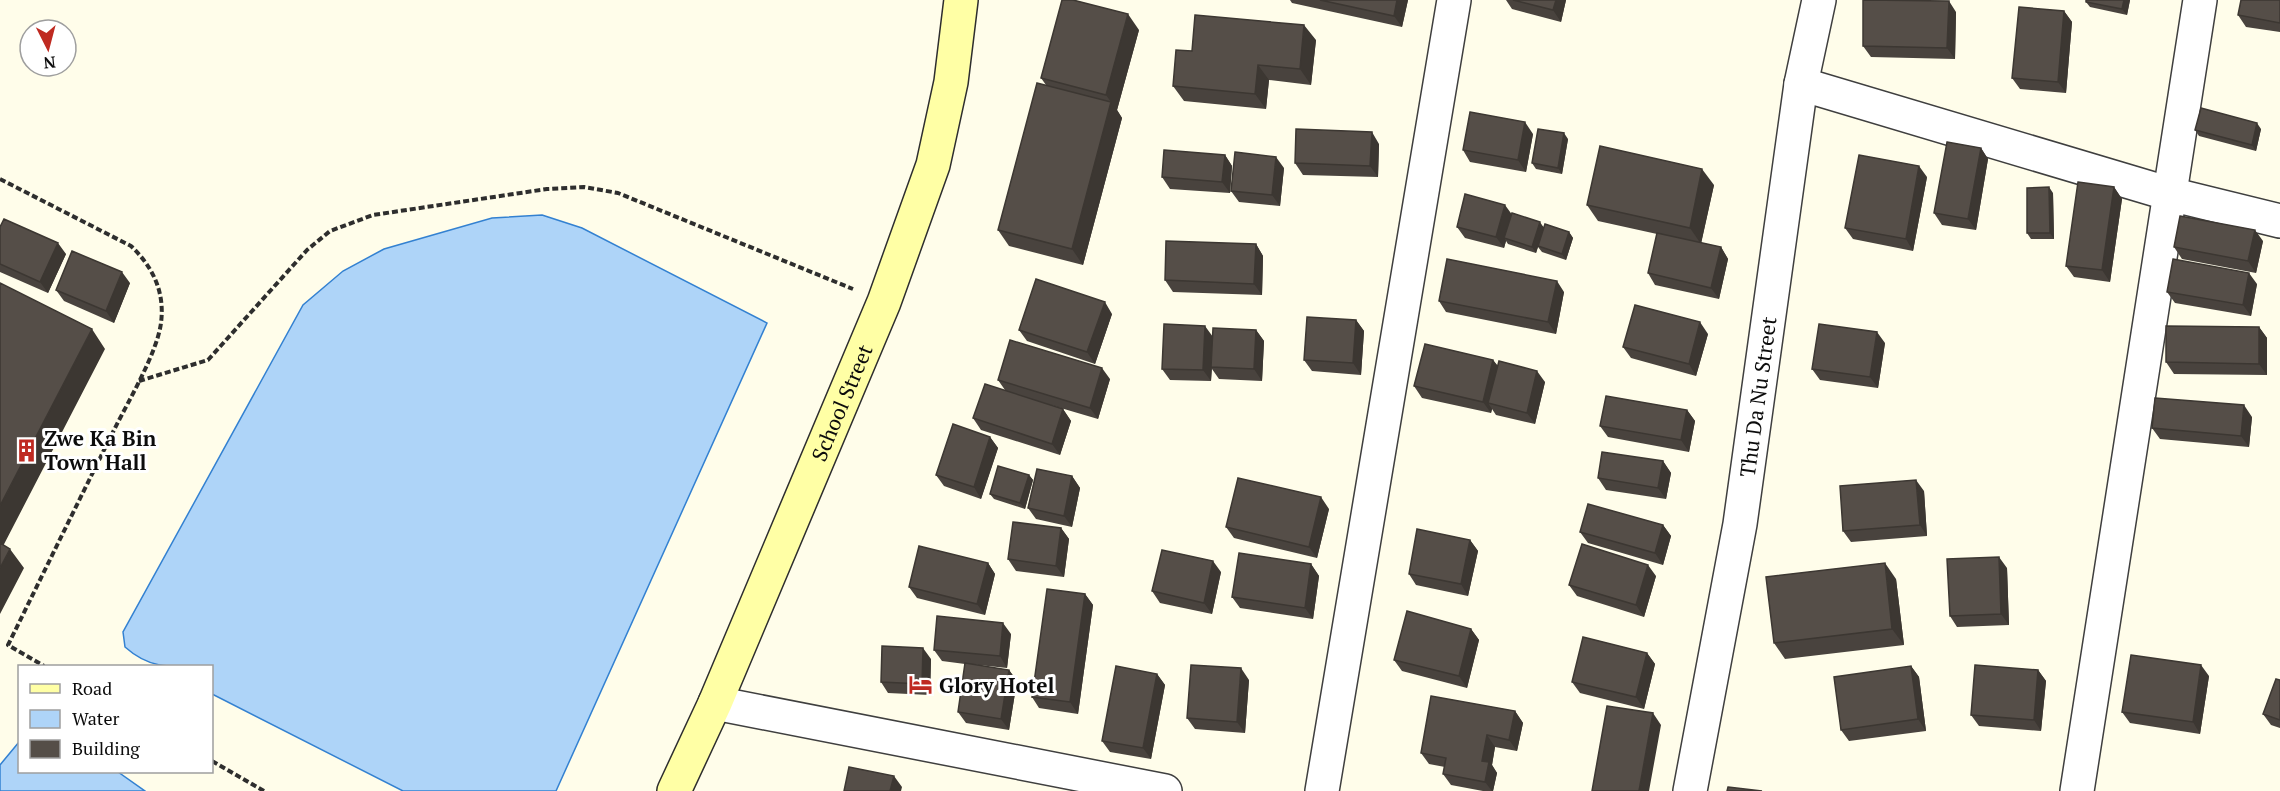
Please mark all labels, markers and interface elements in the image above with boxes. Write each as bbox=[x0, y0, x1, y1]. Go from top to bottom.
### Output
north arrow bbox=[18, 18, 78, 78]
text: N bbox=[42, 51, 57, 74]
street label: Thu Da Nu Street bbox=[1733, 315, 1783, 479]
street label: School Street bbox=[805, 340, 879, 465]
place label: Zwe Ka Bin Town Hall bbox=[44, 424, 157, 476]
building icon: Zwe Ka Bin Town Hall bbox=[13, 437, 39, 463]
legend bbox=[18, 665, 213, 773]
place label: Glory Hotel bbox=[939, 671, 1054, 699]
hotel icon: Glory Hotel bbox=[908, 672, 934, 698]
text: Road bbox=[72, 676, 112, 700]
text: Water bbox=[72, 706, 119, 730]
text: Building bbox=[72, 736, 140, 760]

